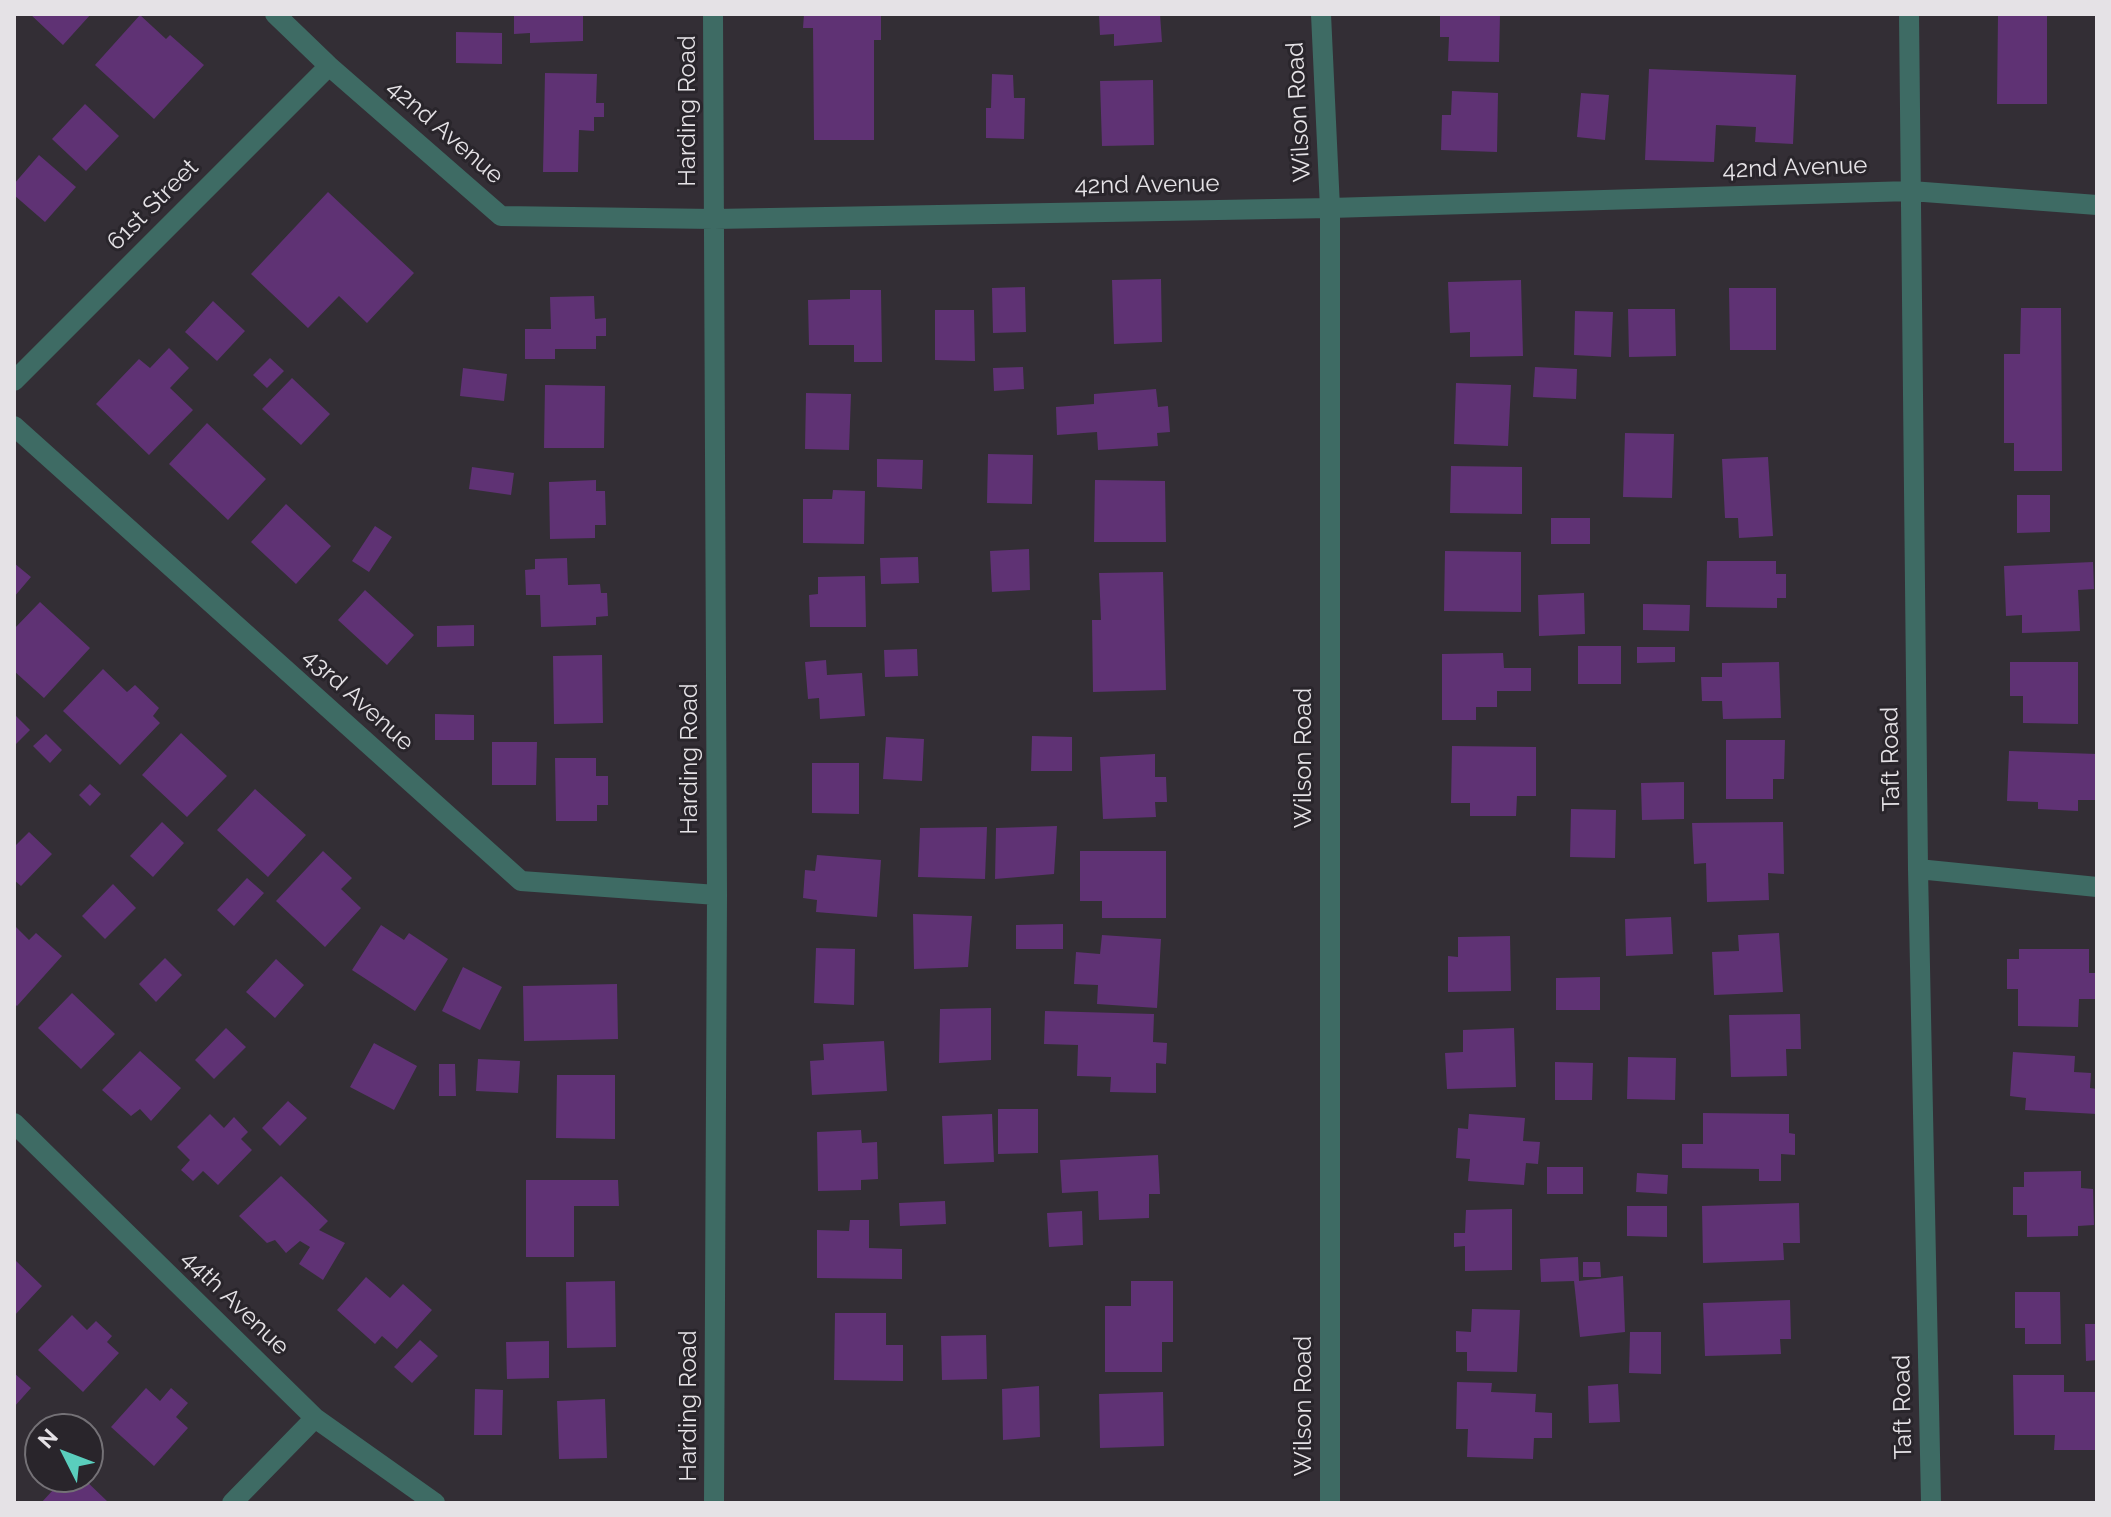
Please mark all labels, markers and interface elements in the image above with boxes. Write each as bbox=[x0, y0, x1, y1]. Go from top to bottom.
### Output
street label: Harding Road bbox=[674, 35, 702, 187]
street label: Wilson Road bbox=[1281, 41, 1317, 183]
street label: 42nd Avenue bbox=[381, 74, 509, 190]
street label: 42nd Avenue bbox=[1722, 151, 1868, 185]
street label: 61st Street bbox=[101, 153, 205, 257]
street label: 42nd Avenue bbox=[1074, 169, 1220, 201]
street label: 43rd Avenue bbox=[297, 643, 419, 757]
street label: Harding Road bbox=[676, 683, 704, 835]
street label: Wilson Road bbox=[1290, 688, 1318, 828]
street label: Taft Road bbox=[1876, 706, 1906, 812]
street label: 44th Avenue bbox=[175, 1245, 295, 1361]
street label: Harding Road bbox=[675, 1330, 703, 1482]
street label: Wilson Road bbox=[1290, 1336, 1318, 1476]
street label: Taft Road bbox=[1888, 1354, 1918, 1460]
north arrow bbox=[24, 1413, 104, 1493]
text: N bbox=[32, 1423, 63, 1453]

